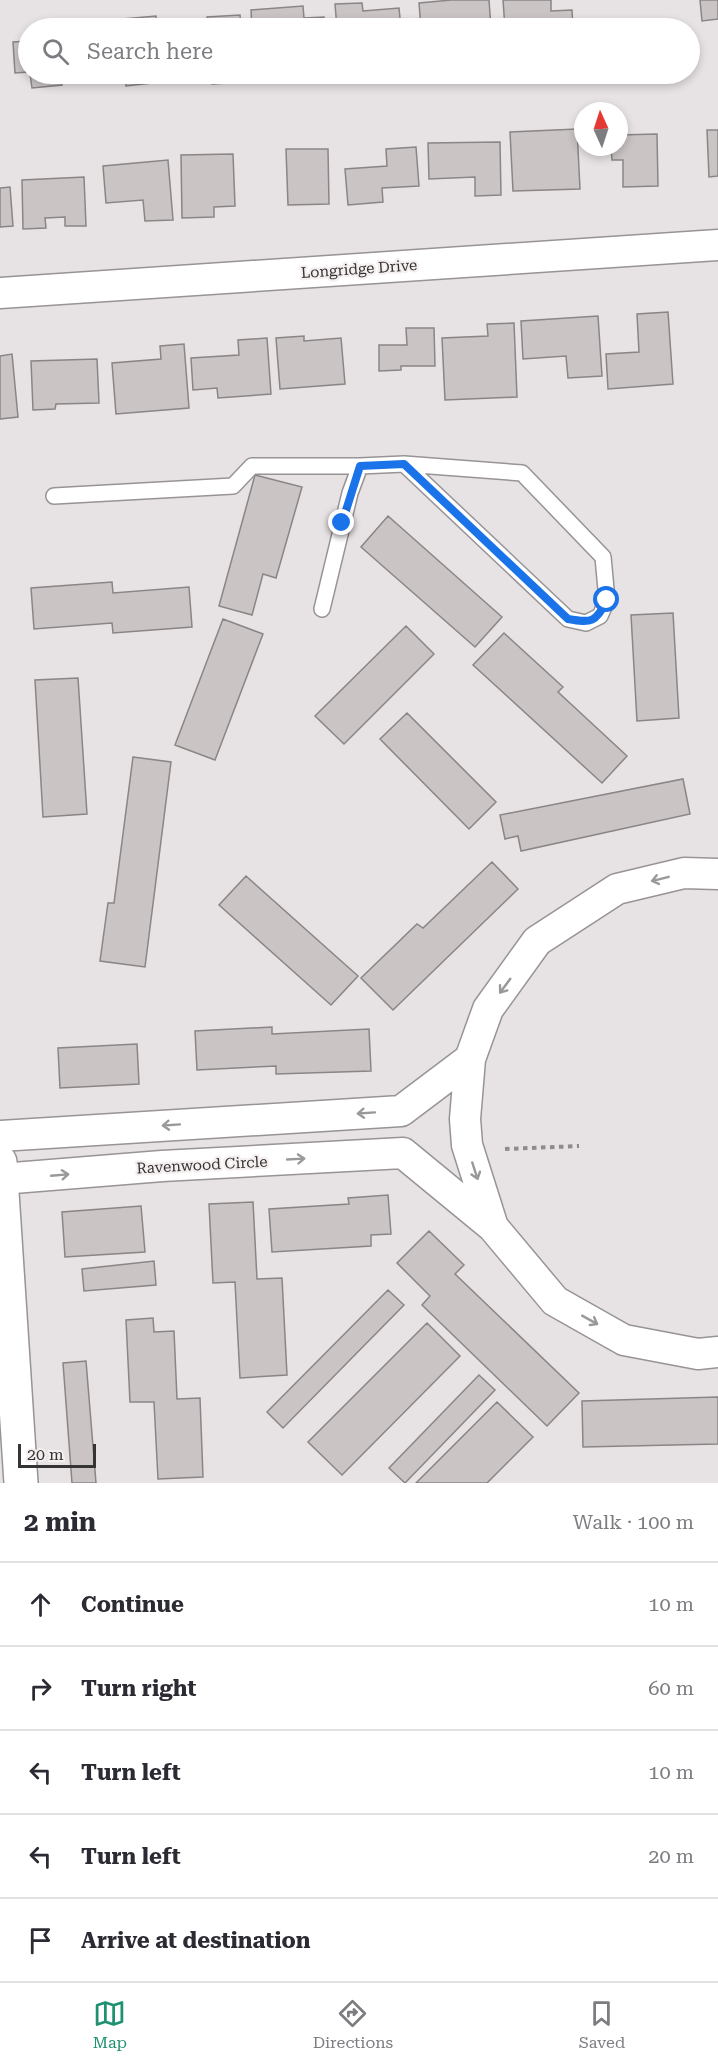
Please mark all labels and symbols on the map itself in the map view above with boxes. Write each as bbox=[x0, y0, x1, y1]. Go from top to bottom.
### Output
north arrow bbox=[574, 102, 628, 156]
street label: Longridge Drive bbox=[300, 256, 418, 282]
route end bbox=[328, 509, 354, 535]
route start bbox=[593, 586, 619, 612]
one-way arrow bbox=[651, 873, 670, 885]
one-way arrow bbox=[499, 977, 511, 994]
one-way arrow bbox=[357, 1108, 377, 1119]
one-way arrow bbox=[162, 1120, 182, 1131]
street label: Ravenwood Circle bbox=[136, 1153, 268, 1177]
one-way arrow bbox=[286, 1153, 305, 1164]
one-way arrow bbox=[470, 1161, 481, 1180]
one-way arrow bbox=[49, 1169, 69, 1180]
one-way arrow bbox=[580, 1315, 598, 1326]
scale bar bbox=[18, 1441, 96, 1468]

